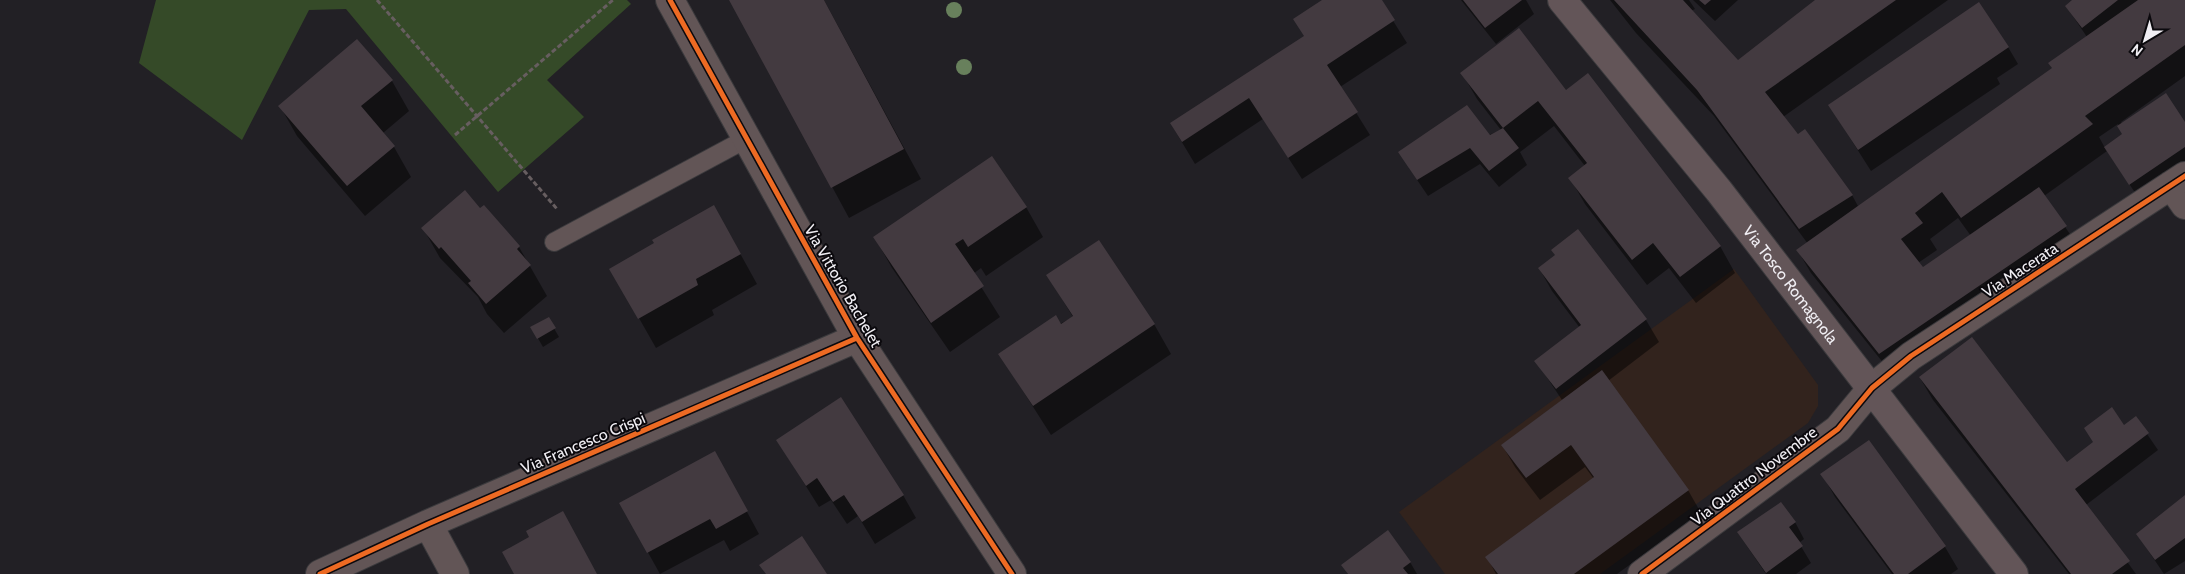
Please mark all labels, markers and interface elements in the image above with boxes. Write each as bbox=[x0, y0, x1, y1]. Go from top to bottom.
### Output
north arrow bbox=[2120, 15, 2170, 65]
text: N bbox=[2128, 40, 2146, 60]
street label: Via Vittorio Bachelet bbox=[800, 221, 886, 351]
street label: Via Tosco Romagnola bbox=[1739, 221, 1843, 348]
street label: Via Macerata bbox=[1979, 238, 2062, 302]
street label: Via Francesco Crispi bbox=[518, 408, 648, 478]
street label: Via Quattro Novembre bbox=[1687, 422, 1821, 530]

